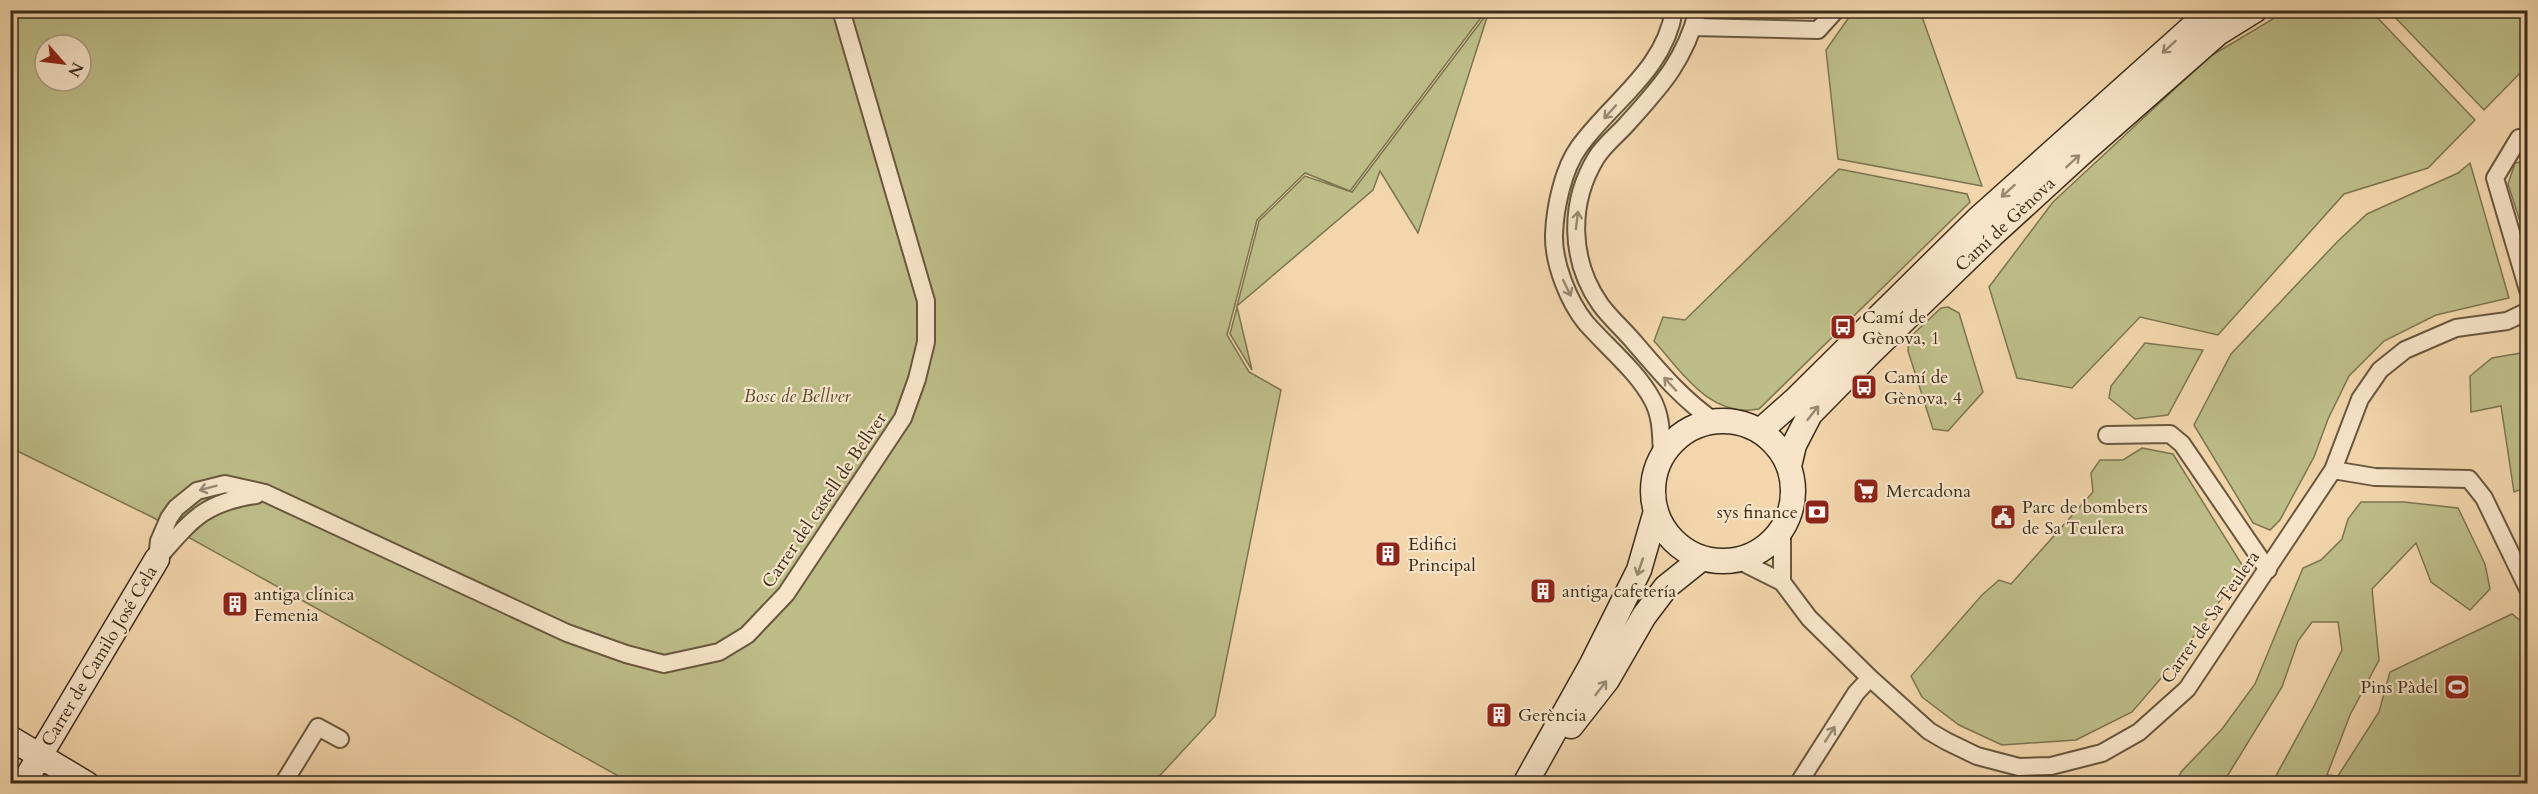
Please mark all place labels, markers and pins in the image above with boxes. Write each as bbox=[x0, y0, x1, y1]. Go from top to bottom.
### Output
place label: Camí de Gènova, 1 bbox=[1862, 305, 1940, 351]
bus stop icon: Camí de Gènova, 1 bbox=[1828, 312, 1858, 342]
place label: Camí de Gènova, 4 bbox=[1884, 365, 1962, 411]
bus stop icon: Camí de Gènova, 4 bbox=[1849, 372, 1879, 402]
supermarket icon: Mercadona bbox=[1851, 476, 1881, 506]
place label: Mercadona bbox=[1886, 479, 1971, 504]
place label: Parc de bombers de Sa Teulera bbox=[2022, 495, 2148, 541]
bank icon: sys finance bbox=[1802, 497, 1832, 527]
place label: sys finance bbox=[1717, 500, 1798, 525]
public building icon: Parc de bombers de Sa Teulera bbox=[1988, 502, 2018, 532]
place label: Edifici Principal bbox=[1408, 532, 1476, 578]
building icon: Edifici Principal bbox=[1373, 539, 1403, 569]
building icon: antiga cafetería bbox=[1528, 576, 1558, 606]
place label: antiga cafetería bbox=[1562, 579, 1677, 604]
place label: antiga clínica Femenia bbox=[254, 582, 355, 628]
building icon: antiga clínica Femenia bbox=[220, 589, 250, 619]
sports icon: Pins Pàdel bbox=[2442, 672, 2472, 702]
place label: Pins Pàdel bbox=[2360, 675, 2438, 700]
building icon: Gerència bbox=[1484, 700, 1514, 730]
place label: Gerència bbox=[1518, 703, 1587, 728]

